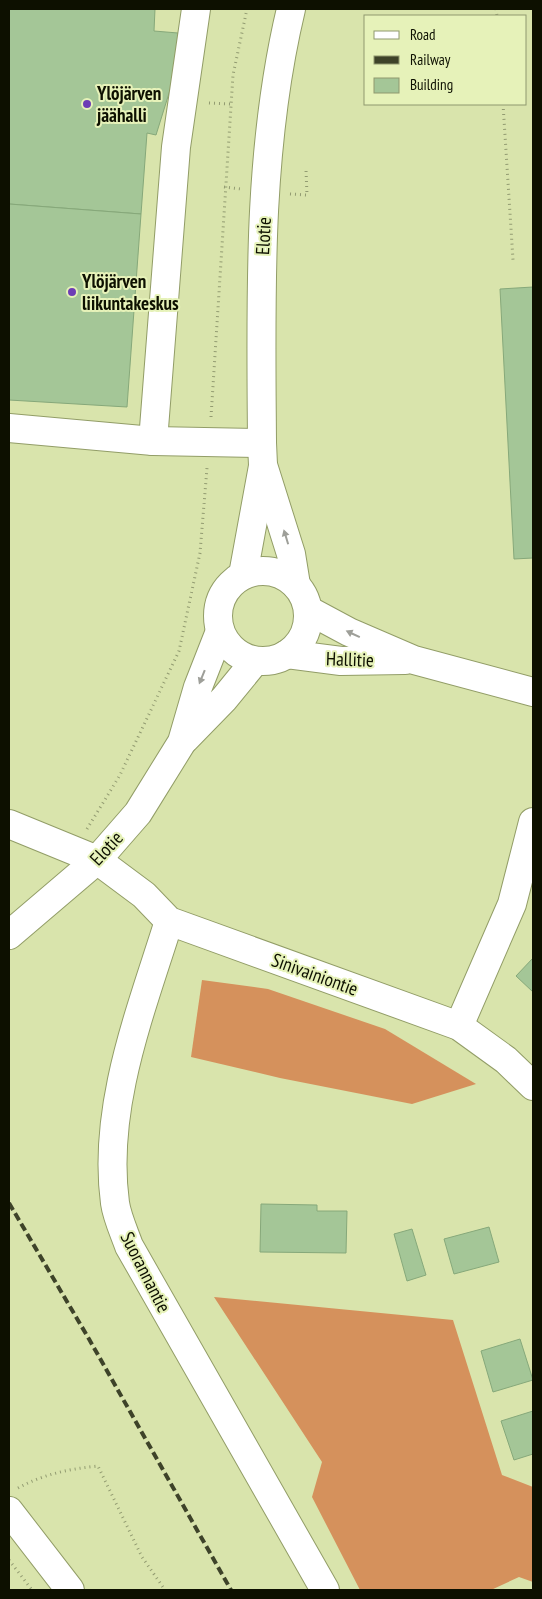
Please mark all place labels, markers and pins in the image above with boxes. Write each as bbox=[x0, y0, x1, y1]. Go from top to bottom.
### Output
place label: Ylöjärven jäähalli bbox=[96, 81, 161, 127]
marker: Ylöjärven jäähalli bbox=[81, 98, 93, 110]
place label: Ylöjärven liikuntakeskus bbox=[81, 269, 179, 315]
marker: Ylöjärven liikuntakeskus bbox=[66, 286, 78, 298]

